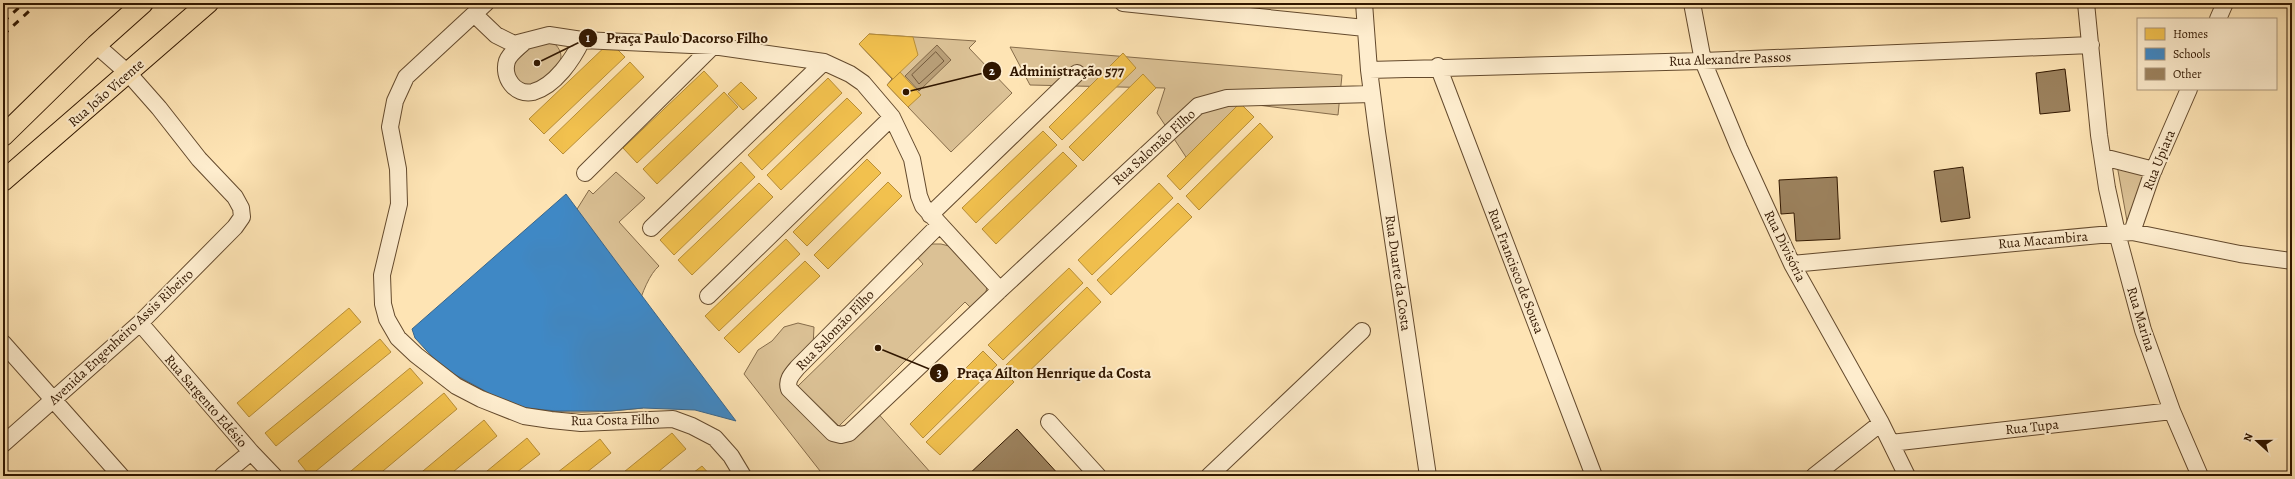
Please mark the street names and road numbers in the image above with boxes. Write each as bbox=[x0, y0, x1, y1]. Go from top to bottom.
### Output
street label: Rua Alexandre Passos bbox=[1668, 47, 1792, 71]
street label: Rua João Vicente bbox=[64, 55, 148, 131]
street label: Rua Salomão Filho bbox=[1108, 105, 1200, 189]
street label: Rua Upiara bbox=[2138, 126, 2180, 193]
street label: Rua Francisco de Sousa bbox=[1483, 206, 1549, 337]
street label: Rua Divisória bbox=[1759, 207, 1811, 285]
street label: Rua Duarte da Costa bbox=[1380, 214, 1416, 333]
street label: Rua Macambira bbox=[1997, 227, 2089, 253]
street label: Avenida Engenheiro Assis Ribeiro bbox=[44, 265, 197, 410]
street label: Rua Marina bbox=[2122, 284, 2160, 354]
street label: Rua Salomão Filho bbox=[791, 285, 879, 375]
street label: Rua Sargento Edésio bbox=[160, 350, 252, 452]
street label: Rua Costa Filho bbox=[570, 410, 660, 430]
street label: Rua Tupa bbox=[2004, 415, 2060, 439]

